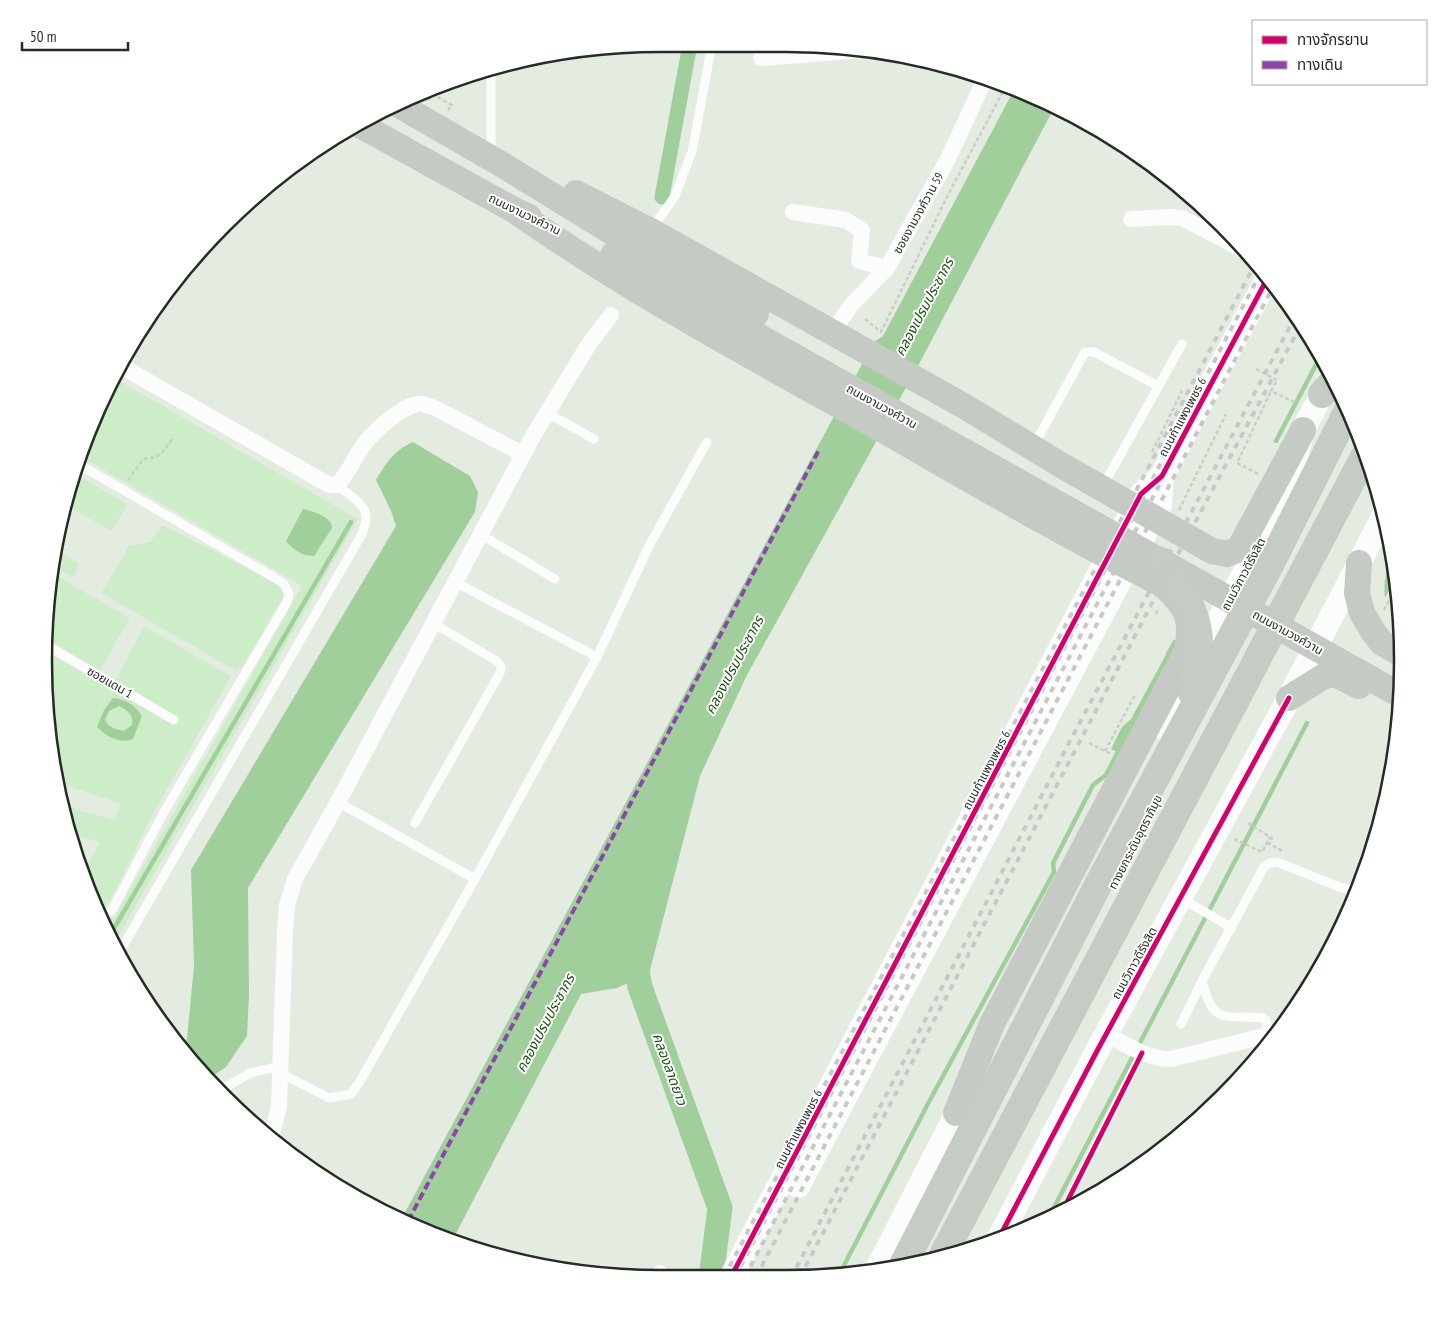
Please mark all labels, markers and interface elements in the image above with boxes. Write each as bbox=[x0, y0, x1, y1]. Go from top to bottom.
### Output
scale bar bbox=[22, 20, 129, 52]
legend bbox=[1252, 20, 1427, 85]
text: 50 m bbox=[30, 27, 56, 46]
text: ทางจักรยาน bbox=[1297, 30, 1369, 49]
text: ทางเดิน bbox=[1297, 55, 1343, 74]
street label: ซอยงามวงศ์วาน 59 bbox=[889, 170, 947, 256]
street label: ถนนงามวงศ์วาน bbox=[486, 190, 564, 238]
water label: คลองเปรมประชากร bbox=[891, 254, 958, 359]
street label: ถนนกำแพงเพชร 6 bbox=[1155, 375, 1209, 459]
street label: ถนนงามวงศ์วาน bbox=[844, 380, 920, 432]
street label: ถนนวิภาวดีรังสิต bbox=[1218, 535, 1268, 613]
street label: ถนนงามวงศ์วาน bbox=[1250, 606, 1326, 658]
water label: คลองเปรมประชากร bbox=[701, 612, 768, 717]
street label: ซอยแดน 1 bbox=[85, 663, 135, 701]
street label: ถนนกำแพงเพชร 6 bbox=[959, 728, 1013, 812]
street label: ทางยกระดับอุตราภิมุข bbox=[1105, 792, 1165, 892]
street label: ถนนวิภาวดีรังสิต bbox=[1108, 924, 1160, 1002]
water label: คลองเปรมประชากร bbox=[512, 970, 579, 1075]
water label: คลองลาดยาว bbox=[649, 1031, 692, 1109]
street label: ถนนกำแพงเพชร 6 bbox=[771, 1087, 825, 1171]

